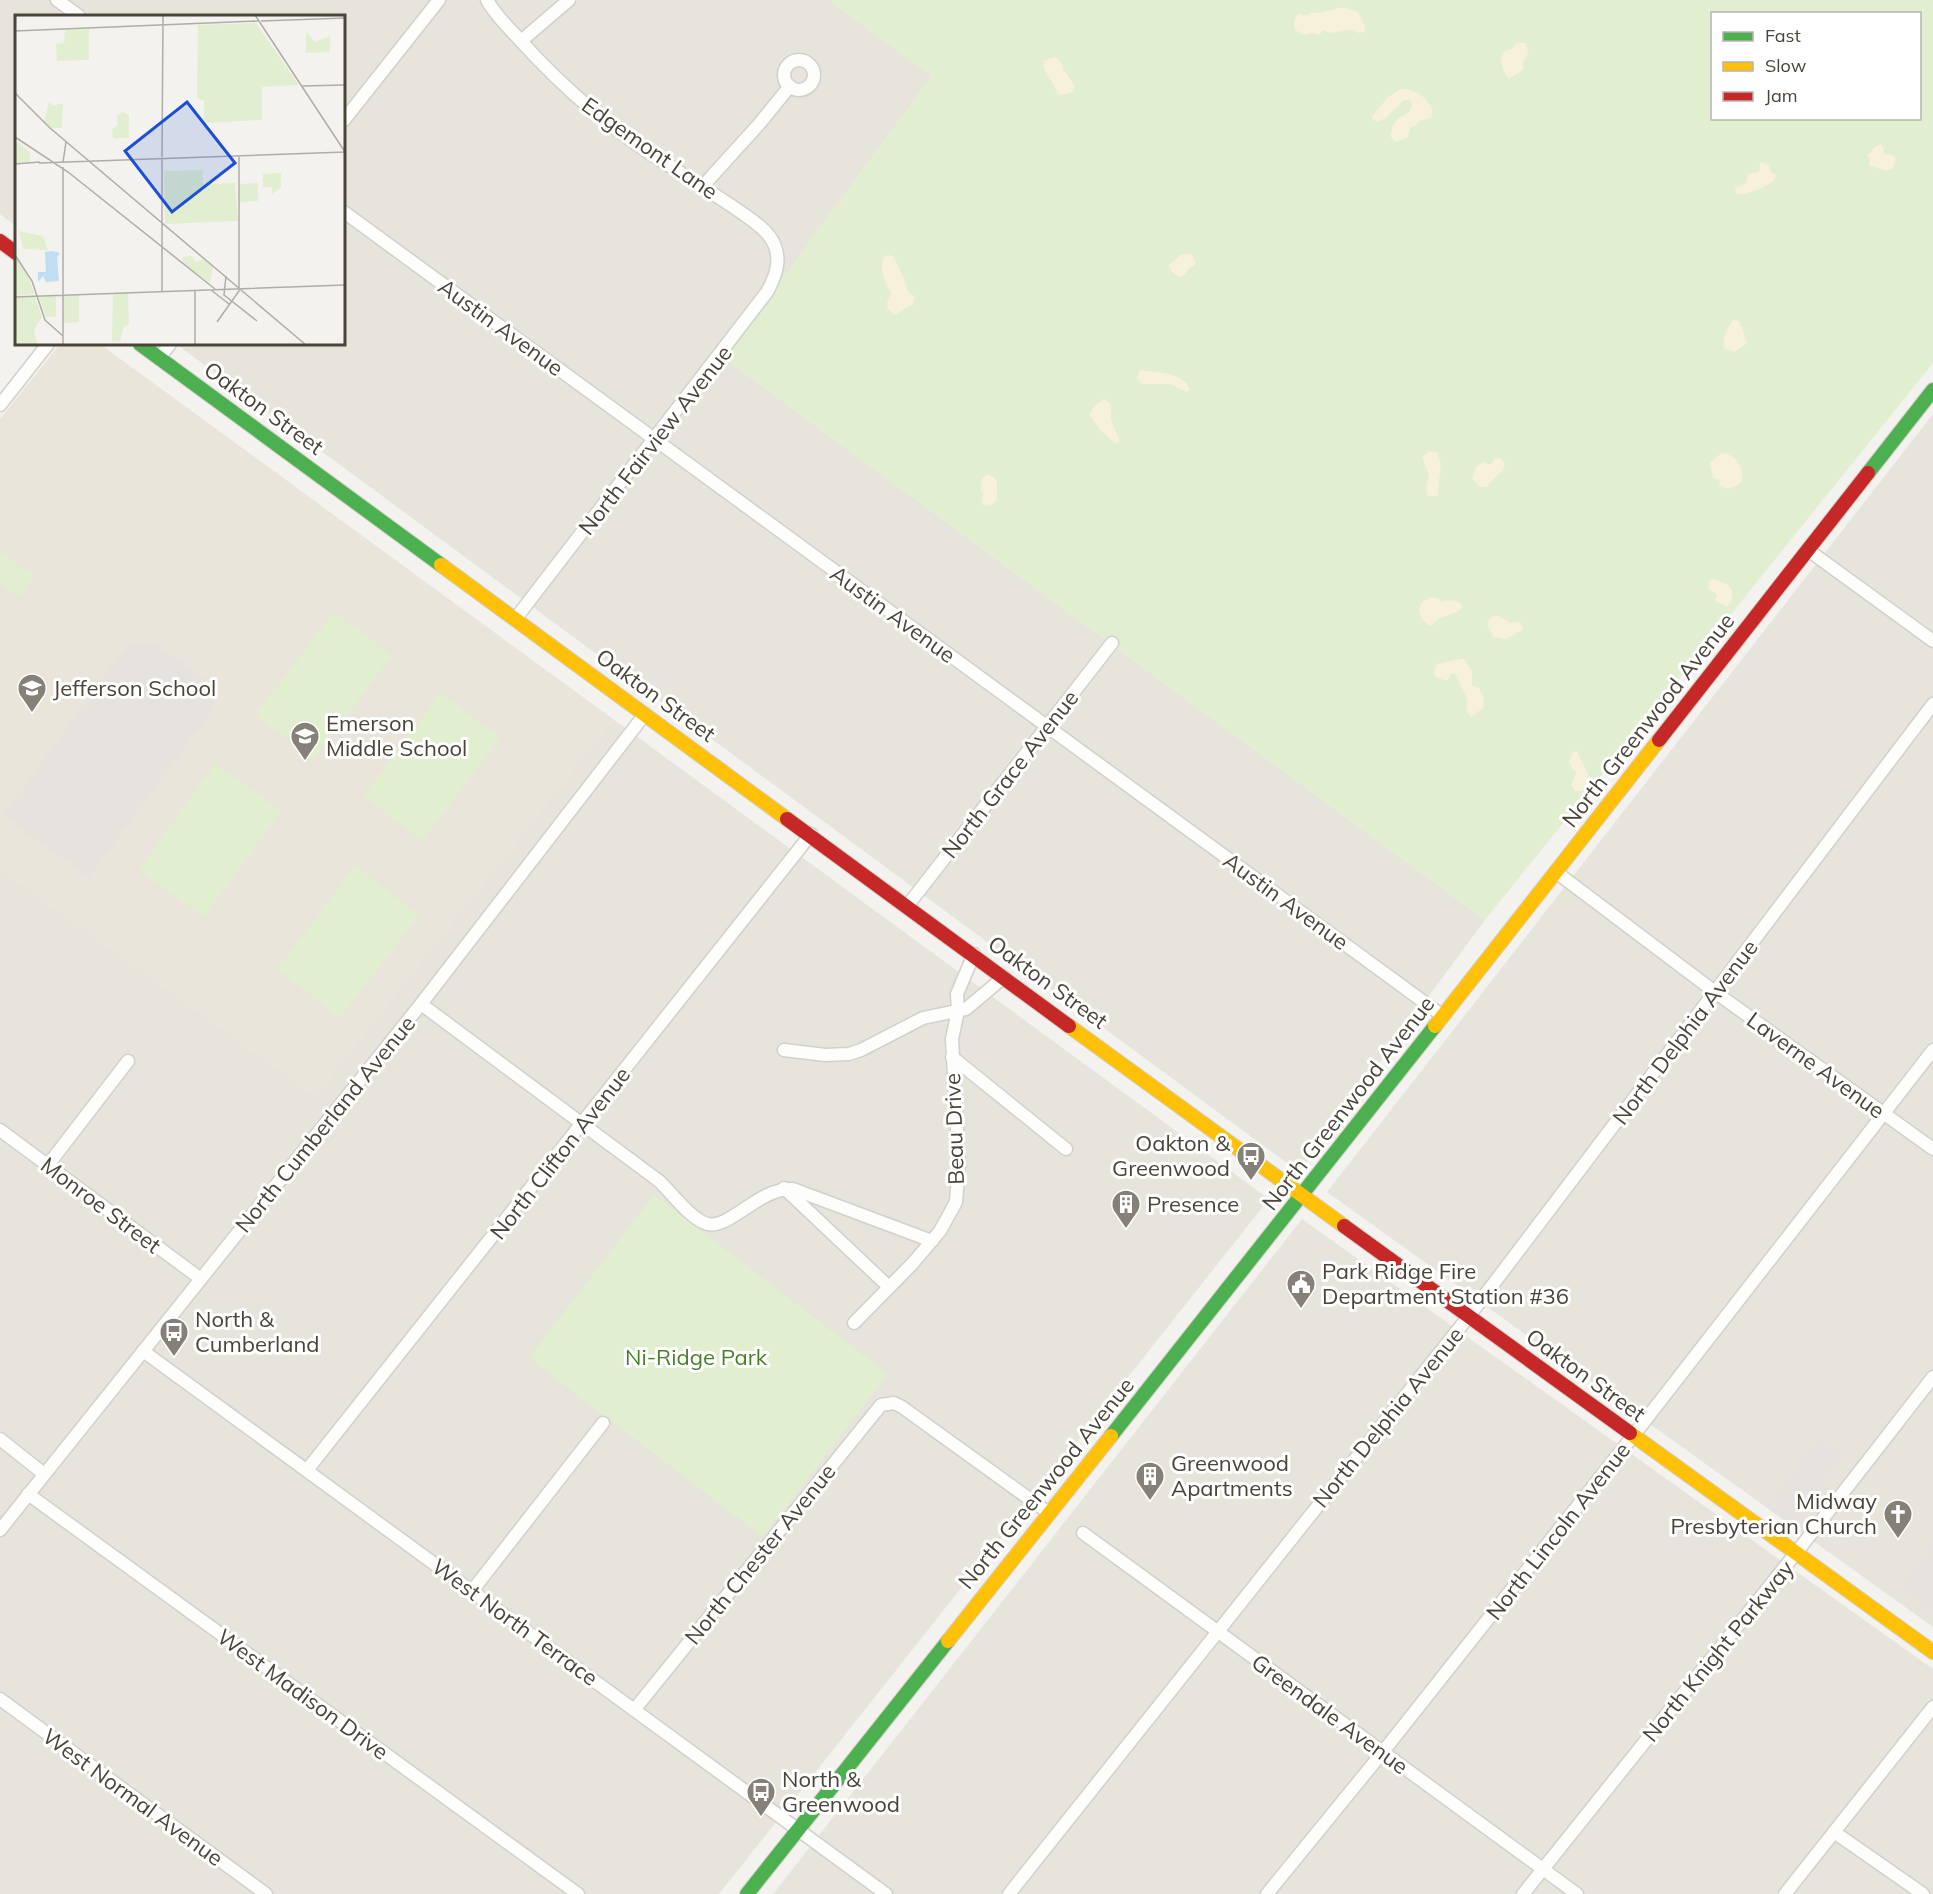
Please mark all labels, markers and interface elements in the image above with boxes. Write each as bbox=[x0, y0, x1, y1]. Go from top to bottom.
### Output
legend bbox=[1711, 12, 1921, 120]
inset map bbox=[15, 15, 345, 345]
text: Fast bbox=[1765, 24, 1801, 47]
text: Slow bbox=[1765, 54, 1807, 77]
text: Jam bbox=[1765, 84, 1798, 107]
street label: Edgemont Lane bbox=[577, 91, 723, 205]
street label: Austin Avenue bbox=[433, 272, 569, 382]
street label: North Fairview Avenue bbox=[572, 340, 738, 540]
street label: Oakton Street bbox=[199, 355, 329, 461]
street label: Austin Avenue bbox=[825, 559, 961, 669]
street label: North Greenwood Avenue bbox=[1556, 607, 1740, 833]
street label: Oakton Street bbox=[591, 642, 721, 748]
school or university icon: Jefferson School bbox=[16, 672, 48, 714]
place label: Jefferson School bbox=[53, 674, 216, 702]
street label: North Grace Avenue bbox=[936, 684, 1084, 864]
place label: Emerson Middle School bbox=[326, 709, 467, 762]
school or university icon: Emerson Middle School bbox=[289, 720, 321, 762]
street label: Austin Avenue bbox=[1218, 846, 1354, 956]
street label: Oakton Street bbox=[983, 929, 1113, 1035]
street label: North Delphia Avenue bbox=[1606, 934, 1764, 1130]
street label: North Greenwood Avenue bbox=[1256, 990, 1440, 1216]
street label: Laverne Avenue bbox=[1742, 1006, 1890, 1124]
street label: North Cumberland Avenue bbox=[229, 1010, 421, 1238]
street label: North Clifton Avenue bbox=[484, 1061, 636, 1245]
street label: Beau Drive bbox=[938, 1073, 970, 1185]
place label: Oakton & Greenwood bbox=[1112, 1129, 1231, 1182]
bus stop icon: Oakton & Greenwood bbox=[1235, 1140, 1267, 1182]
street label: Monroe Street bbox=[35, 1151, 167, 1259]
building icon: Presence bbox=[1110, 1188, 1142, 1230]
place label: Presence bbox=[1147, 1190, 1239, 1218]
place label: Park Ridge Fire Department Station #36 bbox=[1322, 1257, 1569, 1310]
public building icon: Park Ridge Fire Department Station #36 bbox=[1285, 1268, 1317, 1310]
place label: North & Cumberland bbox=[195, 1305, 320, 1358]
bus stop icon: North & Cumberland bbox=[158, 1316, 190, 1358]
street label: North Delphia Avenue bbox=[1306, 1321, 1470, 1513]
street label: Oakton Street bbox=[1521, 1322, 1651, 1428]
park label: Ni-Ridge Park bbox=[625, 1343, 768, 1371]
street label: North Greenwood Avenue bbox=[952, 1372, 1140, 1594]
street label: North Lincoln Avenue bbox=[1480, 1437, 1636, 1625]
place label: Greenwood Apartments bbox=[1171, 1449, 1293, 1502]
street label: North Chester Avenue bbox=[678, 1458, 842, 1650]
building icon: Greenwood Apartments bbox=[1134, 1460, 1166, 1502]
place label: Midway Presbyterian Church bbox=[1670, 1487, 1877, 1540]
church icon: Midway Presbyterian Church bbox=[1882, 1498, 1914, 1540]
street label: West North Terrace bbox=[426, 1552, 604, 1692]
street label: North Knight Parkway bbox=[1636, 1554, 1800, 1747]
street label: West Madison Drive bbox=[212, 1622, 394, 1766]
street label: Greendale Avenue bbox=[1246, 1648, 1414, 1780]
street label: West Normal Avenue bbox=[37, 1722, 229, 1872]
place label: North & Greenwood bbox=[782, 1765, 900, 1818]
bus stop icon: North & Greenwood bbox=[745, 1776, 777, 1818]

